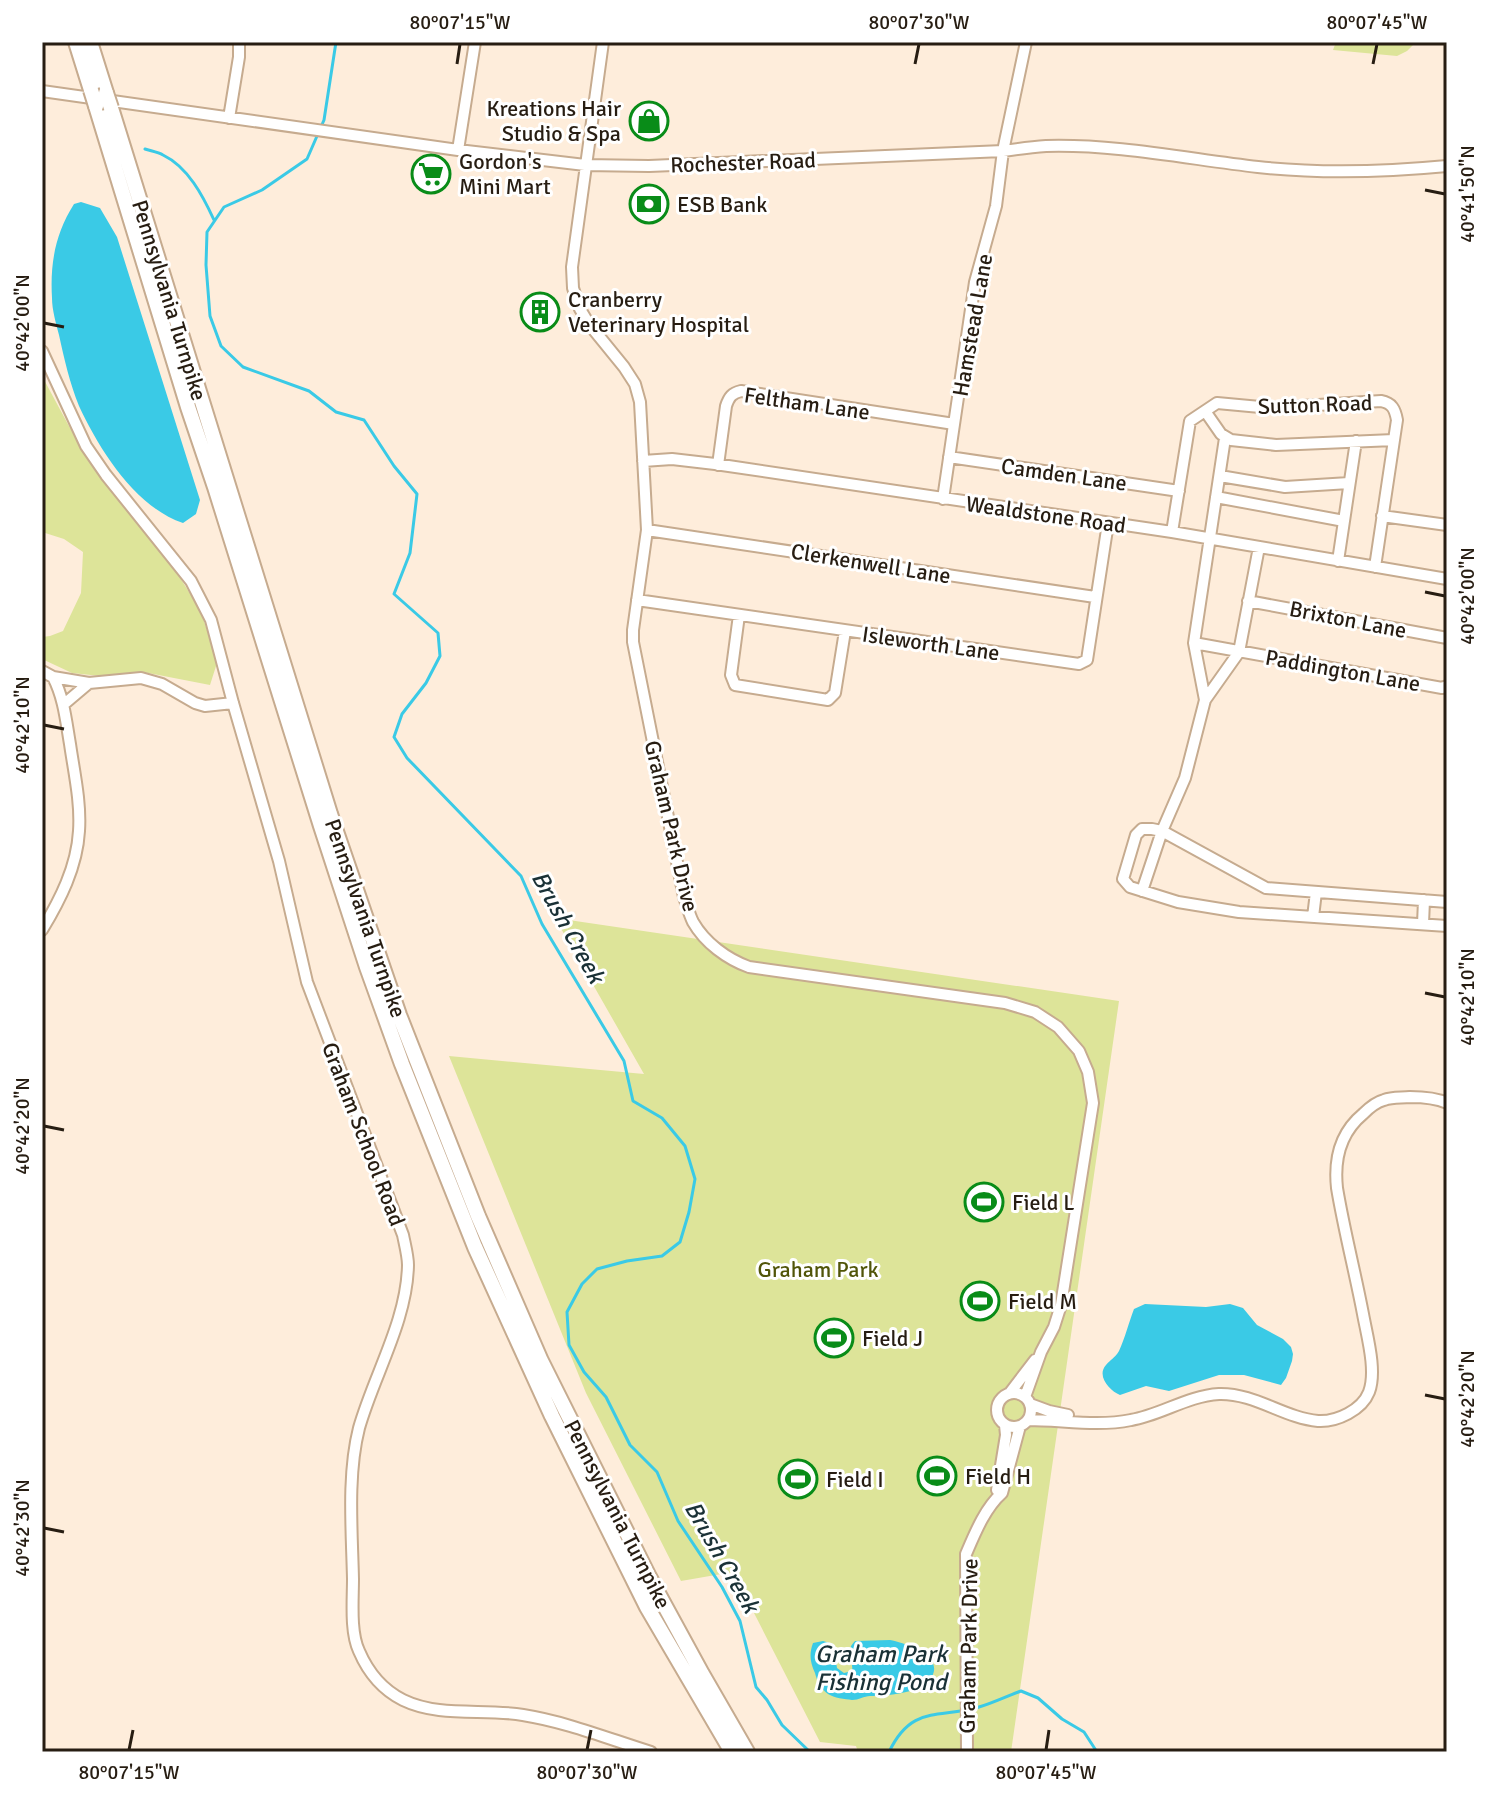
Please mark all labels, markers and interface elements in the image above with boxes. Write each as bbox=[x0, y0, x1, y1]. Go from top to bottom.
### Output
text: 80°07'15"W bbox=[409, 10, 511, 35]
text: 80°07'30"W bbox=[868, 10, 970, 35]
text: 80°07'45"W bbox=[1326, 10, 1428, 35]
place label: Kreations Hair Studio & Spa bbox=[486, 95, 621, 147]
shop icon: Kreations Hair Studio & Spa bbox=[628, 100, 670, 142]
text: 40°41'50"N bbox=[1455, 145, 1480, 243]
street label: Rochester Road bbox=[670, 146, 816, 179]
place label: Gordon's Mini Mart bbox=[459, 148, 551, 200]
supermarket icon: Gordon's Mini Mart bbox=[410, 153, 452, 195]
bank icon: ESB Bank bbox=[628, 183, 670, 225]
place label: ESB Bank bbox=[677, 191, 767, 218]
street label: Pennsylvania Turnpike bbox=[126, 197, 213, 404]
street label: Hamstead Lane bbox=[947, 252, 998, 399]
text: 40°42'00"N bbox=[10, 274, 35, 372]
place label: Cranberry Veterinary Hospital bbox=[568, 286, 749, 338]
building icon: Cranberry Veterinary Hospital bbox=[519, 291, 561, 333]
street label: Feltham Lane bbox=[742, 381, 871, 426]
street label: Sutton Road bbox=[1257, 389, 1373, 420]
street label: Camden Lane bbox=[999, 452, 1129, 497]
street label: Wealdstone Road bbox=[964, 490, 1128, 539]
street label: Clerkenwell Lane bbox=[789, 538, 953, 589]
text: 40°42'00"N bbox=[1455, 547, 1480, 645]
street label: Brixton Lane bbox=[1287, 595, 1409, 644]
street label: Isleworth Lane bbox=[860, 620, 1001, 667]
street label: Paddington Lane bbox=[1263, 644, 1423, 697]
text: 40°42'10"N bbox=[10, 676, 35, 774]
street label: Graham Park Drive bbox=[639, 738, 704, 914]
street label: Pennsylvania Turnpike bbox=[319, 815, 412, 1021]
water label: Brush Creek bbox=[525, 866, 612, 990]
text: 40°42'10"N bbox=[1455, 948, 1480, 1046]
street label: Graham School Road bbox=[316, 1039, 411, 1230]
text: 40°42'20"N bbox=[10, 1077, 35, 1175]
sports icon: Field L bbox=[963, 1181, 1005, 1223]
place label: Field L bbox=[1012, 1189, 1075, 1216]
park label: Graham Park bbox=[757, 1256, 879, 1283]
sports icon: Field M bbox=[959, 1280, 1001, 1322]
place label: Field M bbox=[1008, 1288, 1077, 1315]
sports icon: Field J bbox=[813, 1317, 855, 1359]
place label: Field J bbox=[862, 1325, 923, 1352]
text: 40°42'20"N bbox=[1455, 1350, 1480, 1448]
street label: Pennsylvania Turnpike bbox=[558, 1415, 677, 1613]
sports icon: Field H bbox=[916, 1455, 958, 1497]
sports icon: Field I bbox=[777, 1458, 819, 1500]
place label: Field H bbox=[965, 1463, 1031, 1490]
place label: Field I bbox=[826, 1466, 884, 1493]
text: 40°42'30"N bbox=[10, 1479, 35, 1577]
water label: Brush Creek bbox=[678, 1496, 767, 1620]
street label: Graham Park Drive bbox=[953, 1558, 984, 1734]
water label: Graham Park Fishing Pond bbox=[815, 1639, 950, 1697]
text: 80°07'15"W bbox=[78, 1760, 180, 1785]
text: 80°07'30"W bbox=[536, 1760, 638, 1785]
text: 80°07'45"W bbox=[995, 1760, 1097, 1785]

